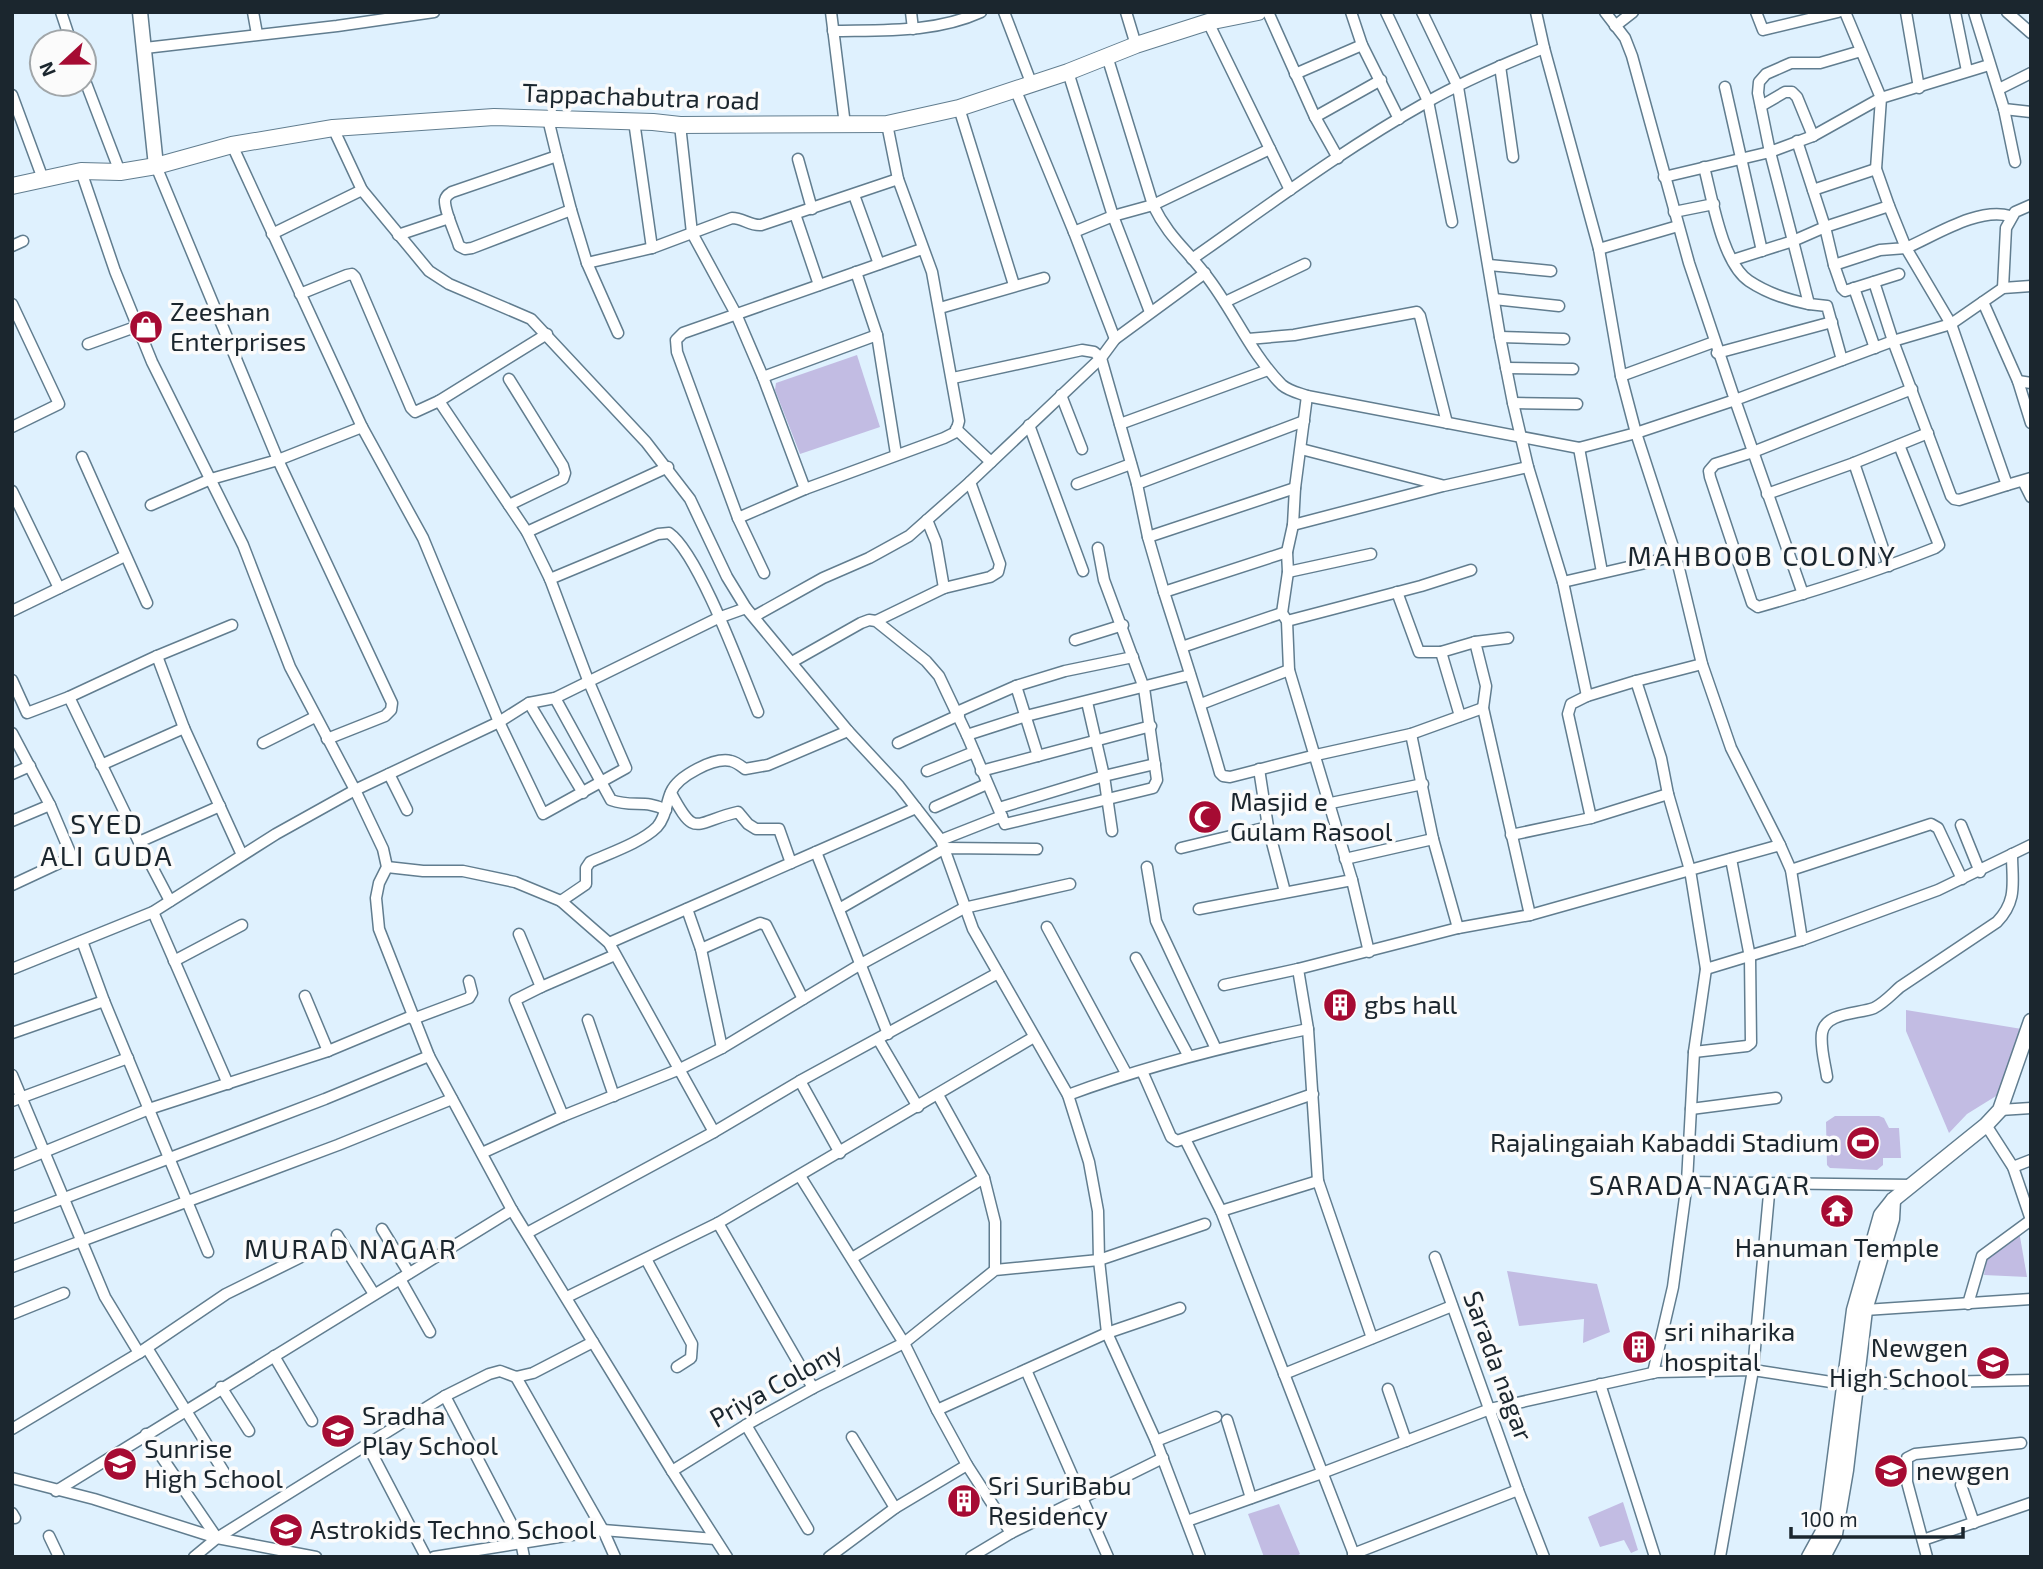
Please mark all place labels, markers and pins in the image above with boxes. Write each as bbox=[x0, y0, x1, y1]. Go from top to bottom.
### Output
place label: Zeeshan Enterprises bbox=[170, 295, 306, 356]
shop icon: Zeeshan Enterprises bbox=[127, 308, 165, 346]
place label: Masjid e Gulam Rasool bbox=[1230, 785, 1393, 846]
mosque icon: Masjid e Gulam Rasool bbox=[1186, 798, 1224, 836]
building icon: gbs hall bbox=[1321, 986, 1359, 1024]
place label: gbs hall bbox=[1364, 988, 1457, 1019]
sports icon: Rajalingaiah Kabaddi Stadium bbox=[1844, 1124, 1882, 1162]
place label: Rajalingaiah Kabaddi Stadium bbox=[1490, 1126, 1839, 1157]
temple icon: Hanuman Temple bbox=[1818, 1192, 1856, 1230]
place label: Hanuman Temple bbox=[1735, 1231, 1939, 1262]
place label: sri niharika hospital bbox=[1664, 1315, 1795, 1376]
building icon: sri niharika hospital bbox=[1620, 1328, 1658, 1366]
place label: Newgen High School bbox=[1829, 1331, 1968, 1392]
school or university icon: Newgen High School bbox=[1974, 1344, 2012, 1382]
place label: Sradha Play School bbox=[362, 1399, 498, 1460]
school or university icon: Sradha Play School bbox=[319, 1412, 357, 1450]
place label: Sunrise High School bbox=[144, 1432, 283, 1493]
school or university icon: Sunrise High School bbox=[101, 1445, 139, 1483]
school or university icon: newgen bbox=[1872, 1452, 1910, 1490]
place label: newgen bbox=[1916, 1454, 2010, 1485]
place label: Sri SuriBabu Residency bbox=[988, 1469, 1132, 1530]
building icon: Sri SuriBabu Residency bbox=[945, 1482, 983, 1520]
school or university icon: Astrokids Techno School bbox=[267, 1511, 305, 1549]
place label: Astrokids Techno School bbox=[310, 1513, 597, 1544]

